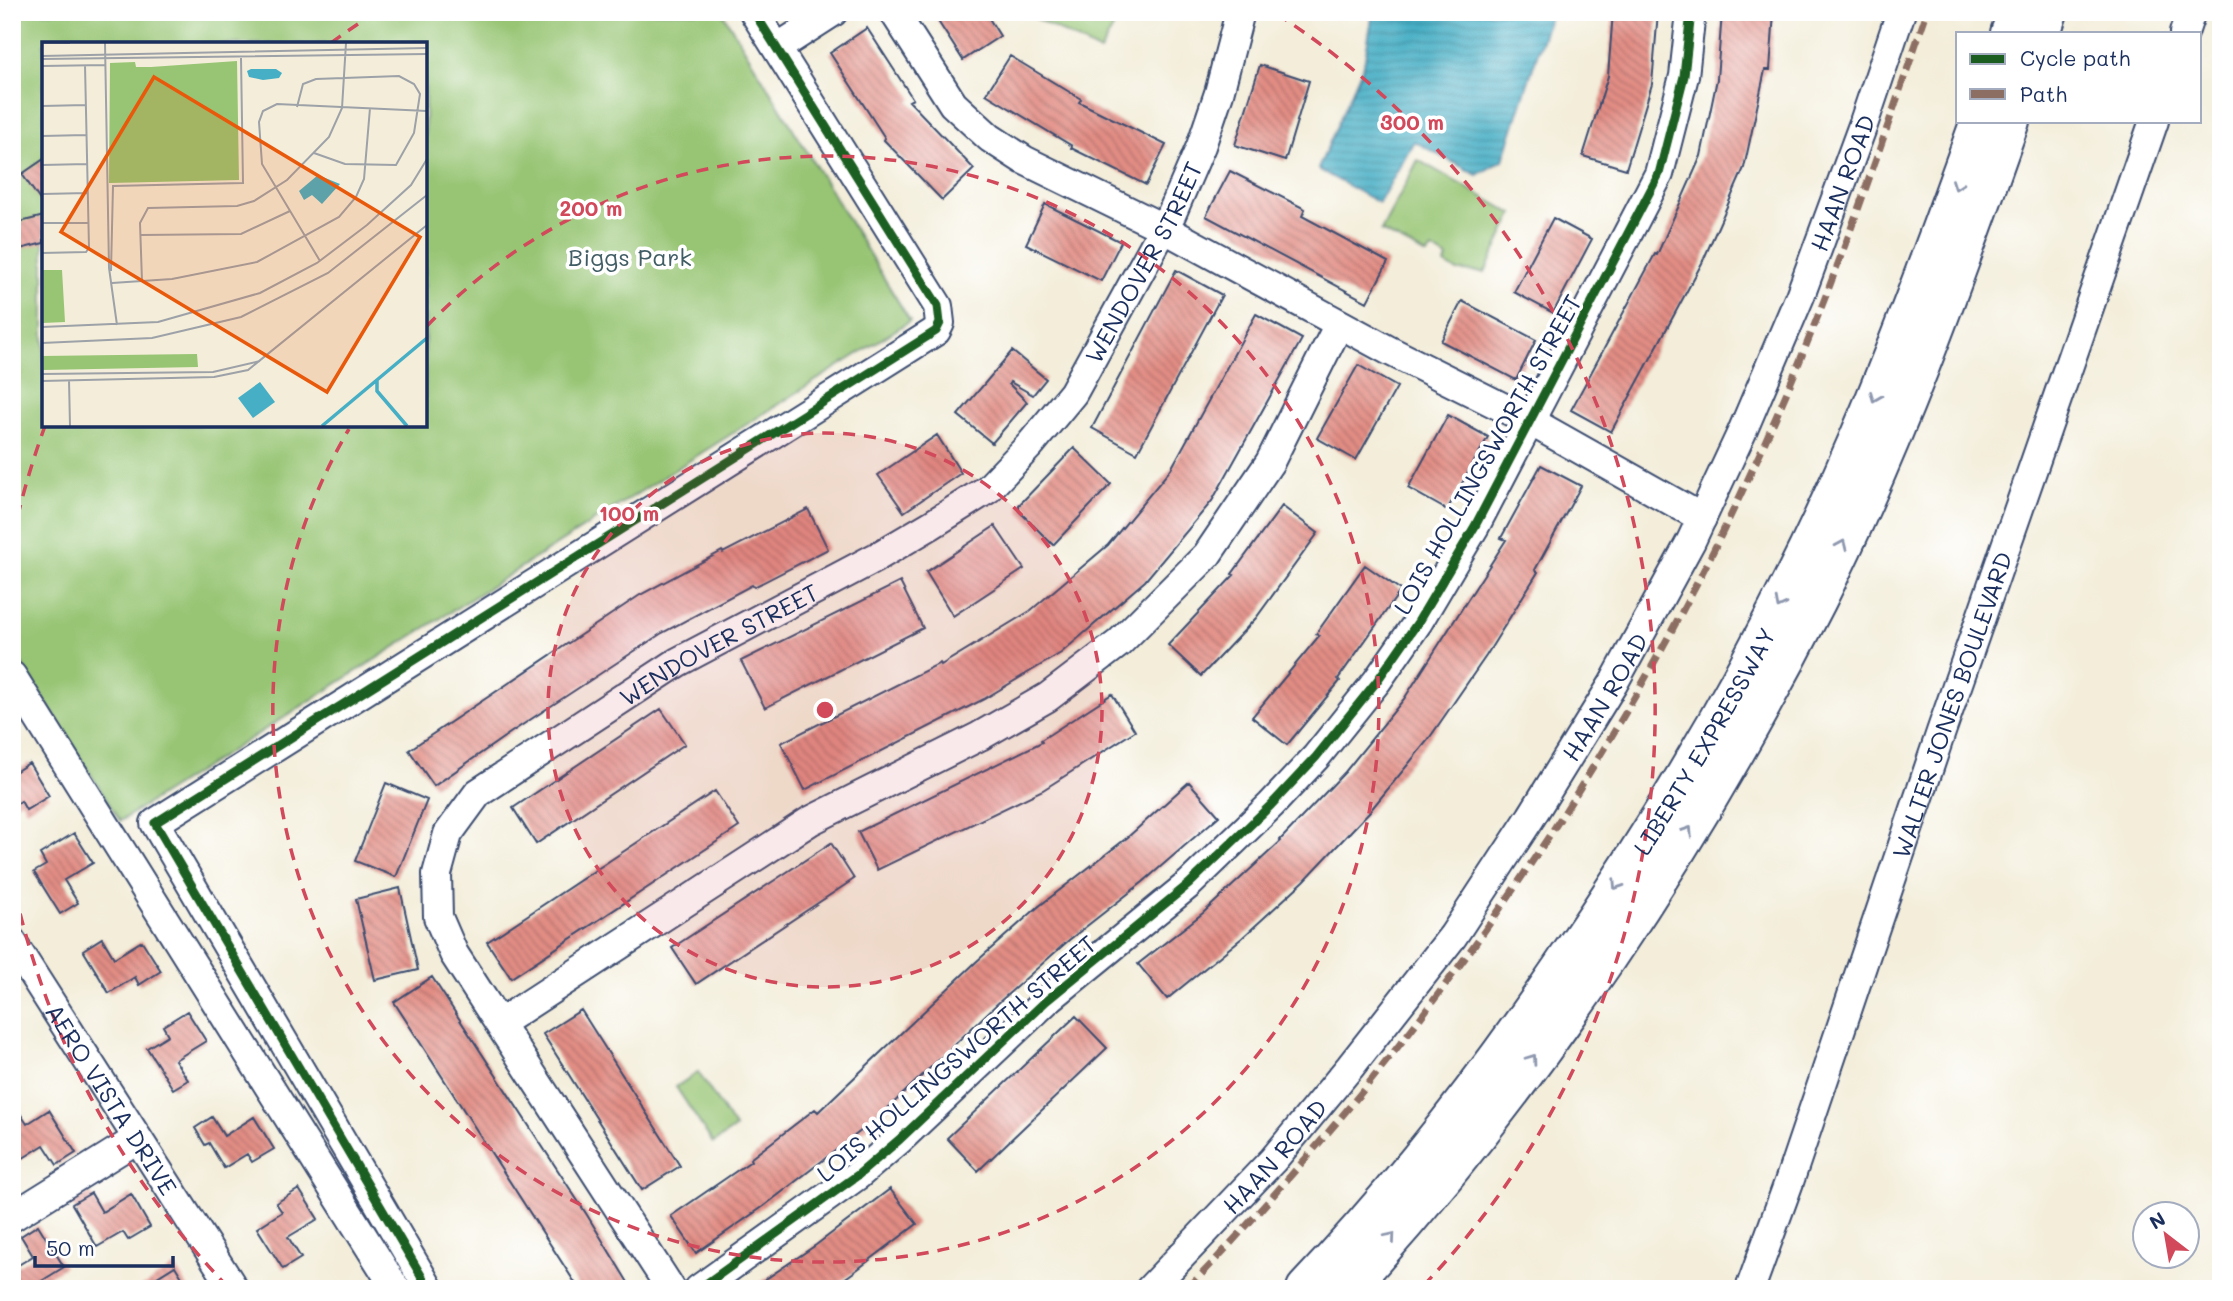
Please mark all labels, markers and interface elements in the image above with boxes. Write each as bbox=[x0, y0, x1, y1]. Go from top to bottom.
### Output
legend bbox=[1956, 32, 2202, 122]
inset map bbox=[42, 42, 427, 427]
text: Cycle path bbox=[2020, 44, 2130, 71]
text: Path bbox=[2020, 80, 2067, 107]
text: 300 m bbox=[1380, 108, 1444, 135]
street label: HAAN ROAD bbox=[1802, 110, 1881, 255]
street label: WENDOVER STREET bbox=[1077, 156, 1208, 368]
one-way arrow bbox=[1951, 178, 1965, 190]
text: 200 m bbox=[560, 194, 622, 221]
park label: Biggs Park bbox=[568, 241, 692, 272]
street label: LOIS HOLLINGSWORTH STREET bbox=[1386, 289, 1588, 619]
one-way arrow bbox=[1870, 391, 1884, 403]
text: 100 m bbox=[599, 499, 659, 526]
one-way arrow bbox=[1834, 539, 1848, 552]
street label: WALTER JONES BOULEVARD bbox=[1884, 547, 2018, 862]
street label: WENDOVER STREET bbox=[613, 575, 823, 712]
one-way arrow bbox=[1774, 596, 1788, 609]
street label: LIBERTY EXPRESSWAY bbox=[1626, 622, 1782, 860]
street label: HAAN ROAD bbox=[1554, 627, 1654, 766]
centre of rings bbox=[813, 698, 837, 722]
one-way arrow bbox=[1679, 826, 1692, 839]
one-way arrow bbox=[1613, 878, 1626, 891]
street label: LOIS HOLLINGSWORTH STREET bbox=[810, 928, 1102, 1188]
street label: AERO VISTA DRIVE bbox=[40, 997, 185, 1200]
one-way arrow bbox=[1524, 1055, 1537, 1067]
street label: HAAN ROAD bbox=[1215, 1092, 1333, 1220]
north arrow bbox=[2132, 1200, 2202, 1270]
text: N bbox=[2144, 1206, 2170, 1234]
scale bar bbox=[35, 1224, 173, 1268]
one-way arrow bbox=[1383, 1233, 1395, 1246]
text: 50 m bbox=[46, 1234, 95, 1261]

